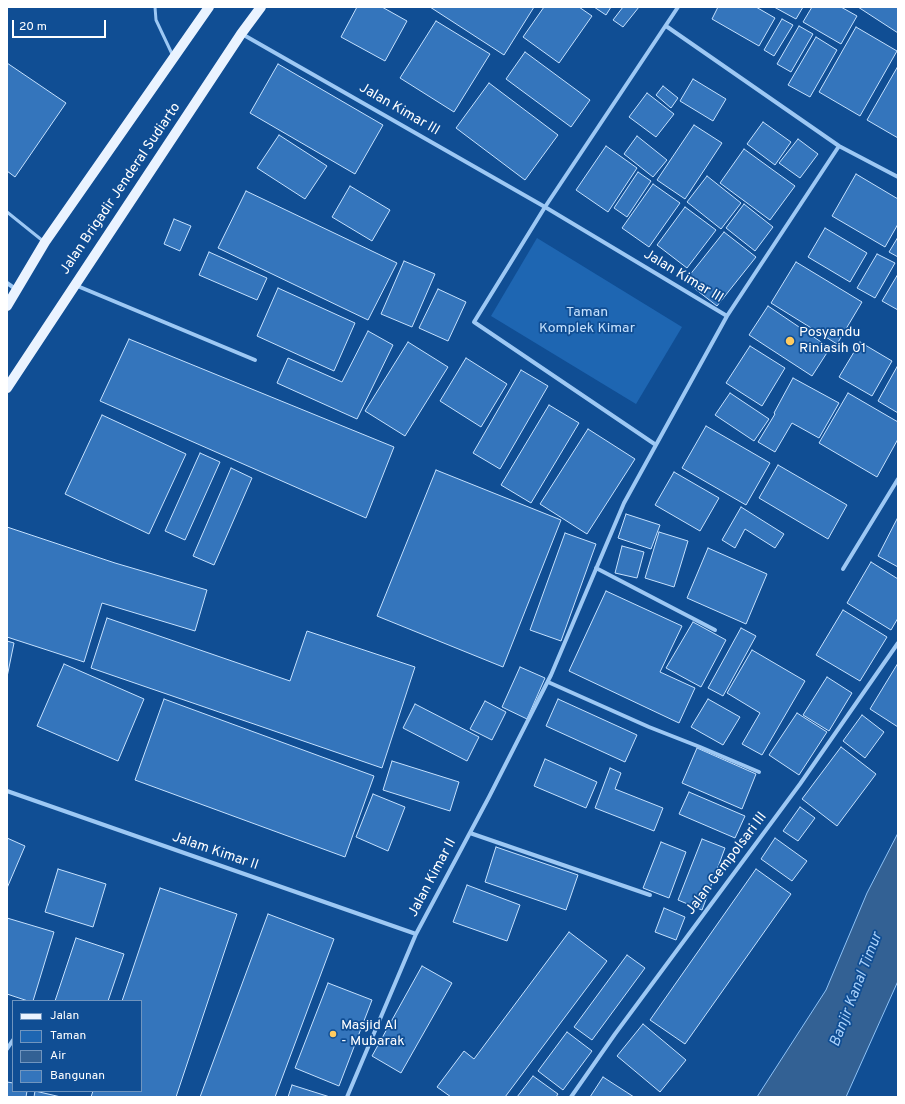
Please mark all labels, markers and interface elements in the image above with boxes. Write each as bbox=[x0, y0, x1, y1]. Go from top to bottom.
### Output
scale bar bbox=[14, 12, 108, 38]
text: 20 m bbox=[19, 19, 47, 35]
street label: Jalan Kimar III bbox=[356, 80, 442, 140]
street label: Jalan Brigadir Jenderal Sudiarto bbox=[57, 100, 185, 278]
street label: Jalan Kimar III bbox=[640, 247, 726, 307]
park label: Taman Komplek Kimar bbox=[539, 305, 635, 338]
place label: Posyandu Riniasih 01 bbox=[799, 325, 866, 358]
marker: Posyandu Riniasih 01 bbox=[784, 335, 796, 347]
street label: Jalan Gempolsari III bbox=[683, 809, 771, 919]
street label: Jalam Kimar II bbox=[170, 829, 260, 875]
street label: Jalan Kimar II bbox=[405, 836, 461, 920]
water label: Banjir Kanal Timur bbox=[827, 930, 887, 1050]
legend bbox=[12, 1000, 142, 1092]
text: Jalan bbox=[50, 1008, 79, 1024]
place label: Masjid Al - Mubarak bbox=[341, 1018, 405, 1050]
text: Taman bbox=[50, 1028, 86, 1044]
marker: Masjid Al - Mubarak bbox=[328, 1029, 338, 1039]
text: Air bbox=[50, 1048, 66, 1064]
text: Bangunan bbox=[50, 1068, 105, 1084]

